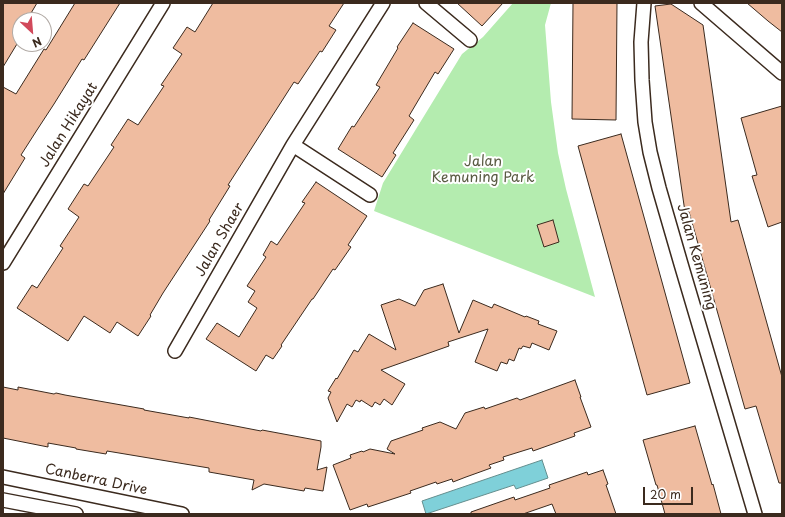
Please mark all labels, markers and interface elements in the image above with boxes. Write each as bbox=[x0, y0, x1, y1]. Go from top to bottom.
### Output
north arrow bbox=[12, 12, 52, 52]
text: N bbox=[29, 33, 45, 52]
street label: Jalan Hikayat bbox=[36, 80, 102, 170]
park label: Jalan Kemuning Park bbox=[432, 154, 534, 186]
street label: Jalan Shaer bbox=[192, 200, 248, 280]
street label: Jalan Kemuning bbox=[673, 202, 719, 312]
street label: Canberra Drive bbox=[43, 461, 149, 499]
scale bar bbox=[645, 479, 695, 505]
text: 20 m bbox=[650, 485, 681, 503]

